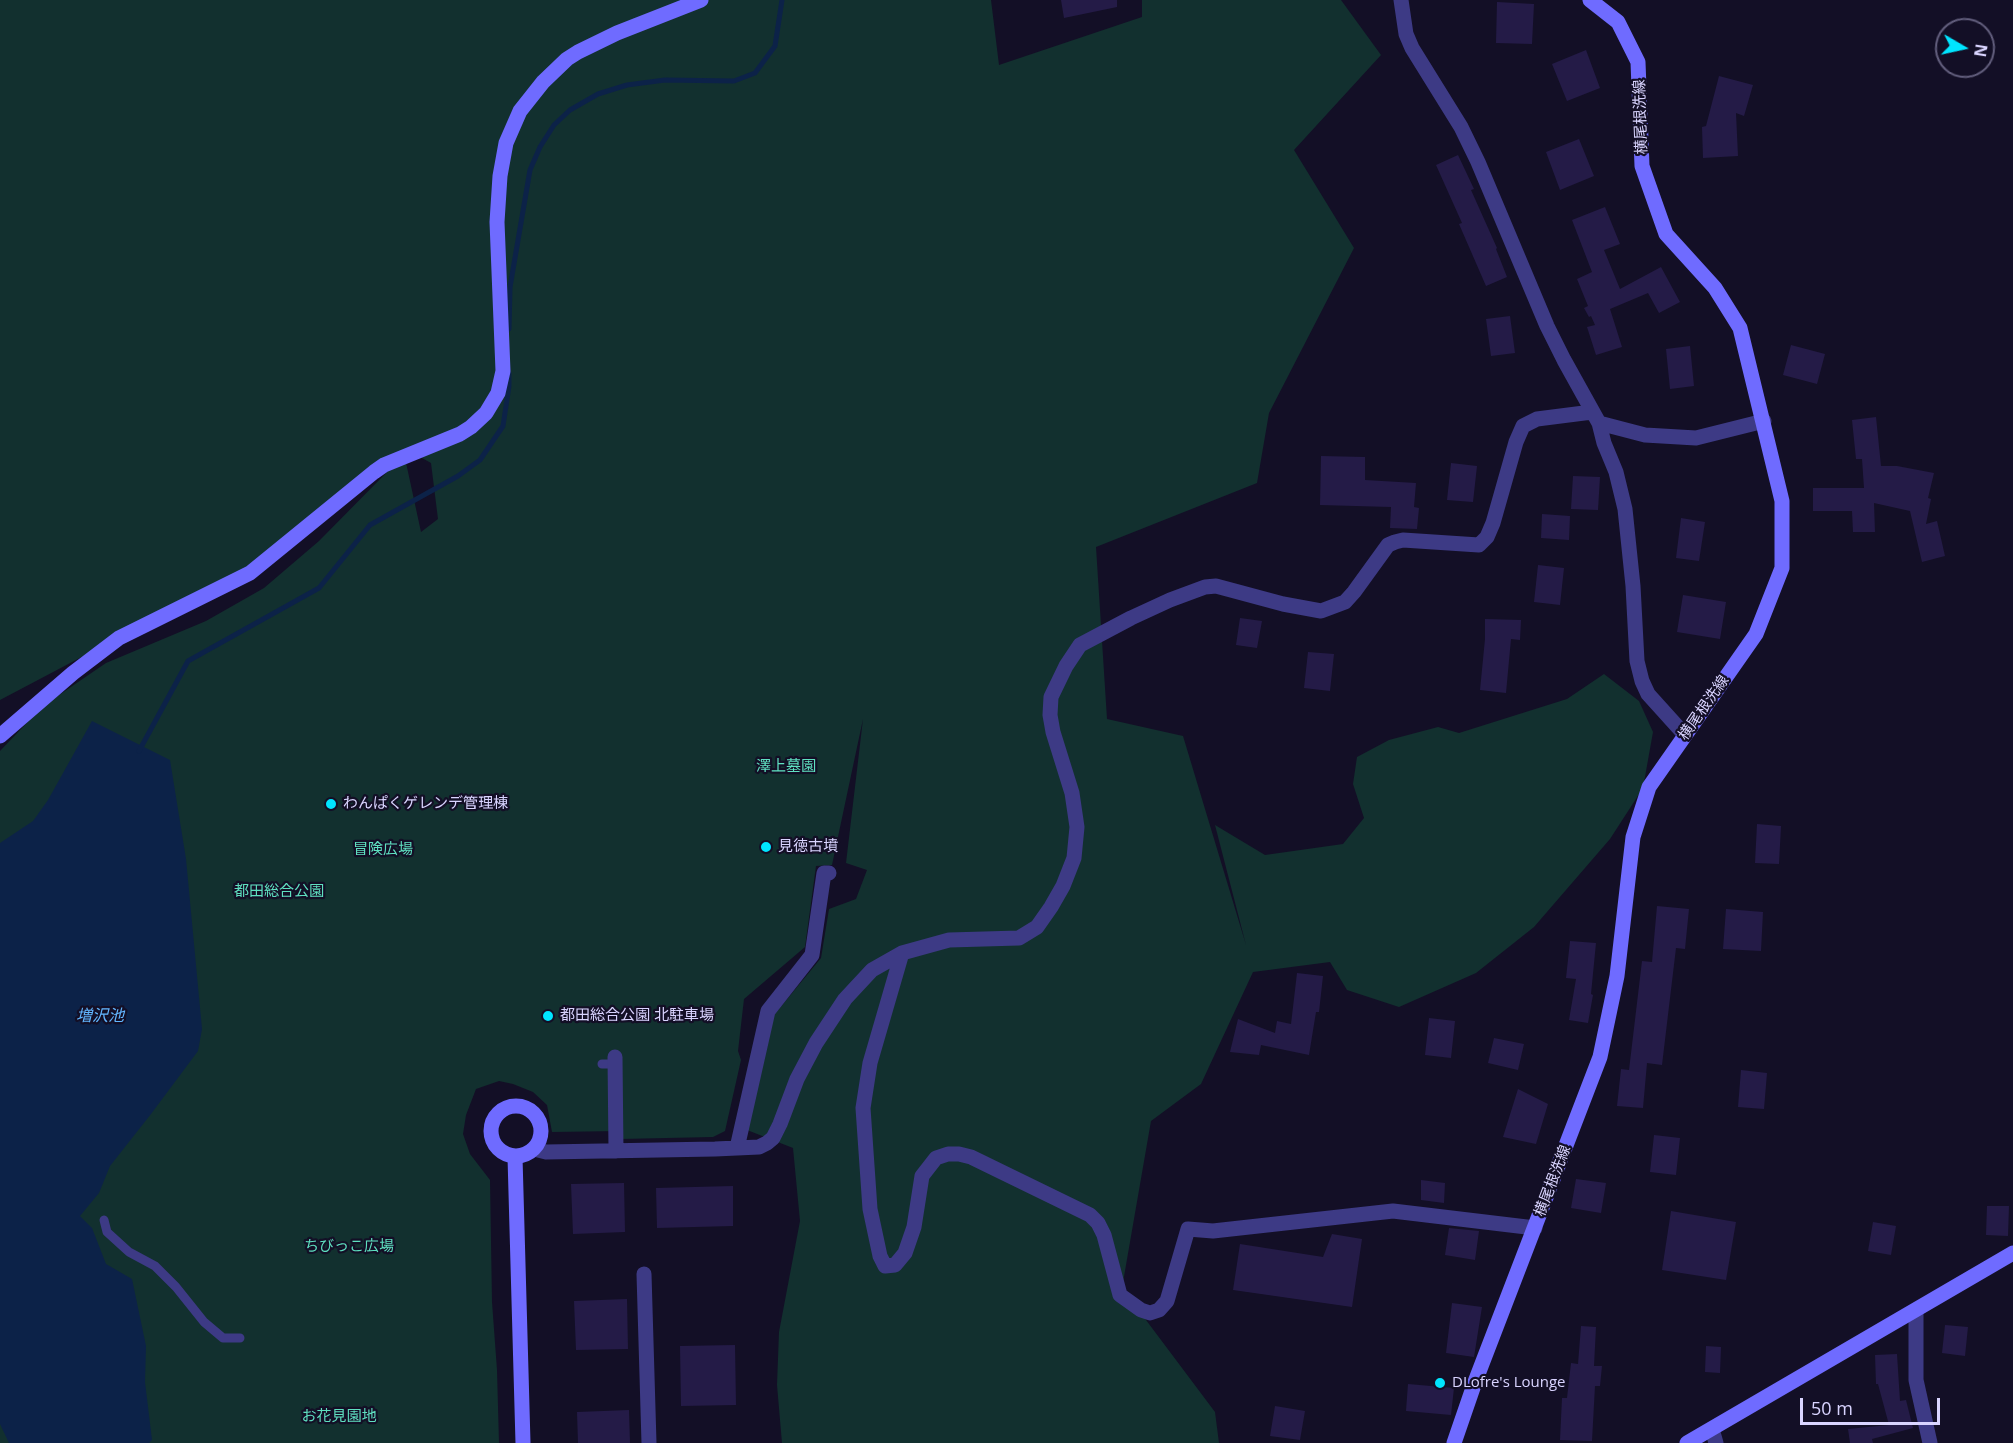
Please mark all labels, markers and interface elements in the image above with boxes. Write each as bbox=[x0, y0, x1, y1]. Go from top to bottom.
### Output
north arrow bbox=[1935, 18, 1995, 78]
text: N bbox=[1969, 42, 1993, 59]
street label: 横尾根洗線 bbox=[1631, 79, 1651, 155]
street label: 横尾根洗線 bbox=[1675, 672, 1733, 744]
park label: 澤上墓園 bbox=[756, 758, 816, 776]
place label: わんぱくゲレンデ管理棟 bbox=[343, 795, 508, 813]
marker: わんぱくゲレンデ管理棟 bbox=[324, 797, 338, 811]
place label: 見徳古墳 bbox=[778, 838, 838, 856]
marker: 見徳古墳 bbox=[759, 840, 773, 854]
park label: 冒険広場 bbox=[353, 841, 413, 859]
park label: 都田総合公園 bbox=[234, 883, 324, 901]
water label: 増沢池 bbox=[76, 1006, 124, 1026]
place label: 都田総合公園 北駐車場 bbox=[560, 1007, 714, 1025]
marker: 都田総合公園 北駐車場 bbox=[541, 1009, 555, 1023]
street label: 横尾根洗線 bbox=[1531, 1143, 1575, 1219]
park label: ちびっこ広場 bbox=[304, 1238, 394, 1256]
place label: DLofre's Lounge bbox=[1452, 1374, 1565, 1392]
marker: DLofre's Lounge bbox=[1433, 1376, 1447, 1390]
scale bar bbox=[1803, 1386, 1942, 1424]
text: 50 m bbox=[1811, 1396, 1853, 1420]
park label: お花見園地 bbox=[302, 1408, 376, 1426]

